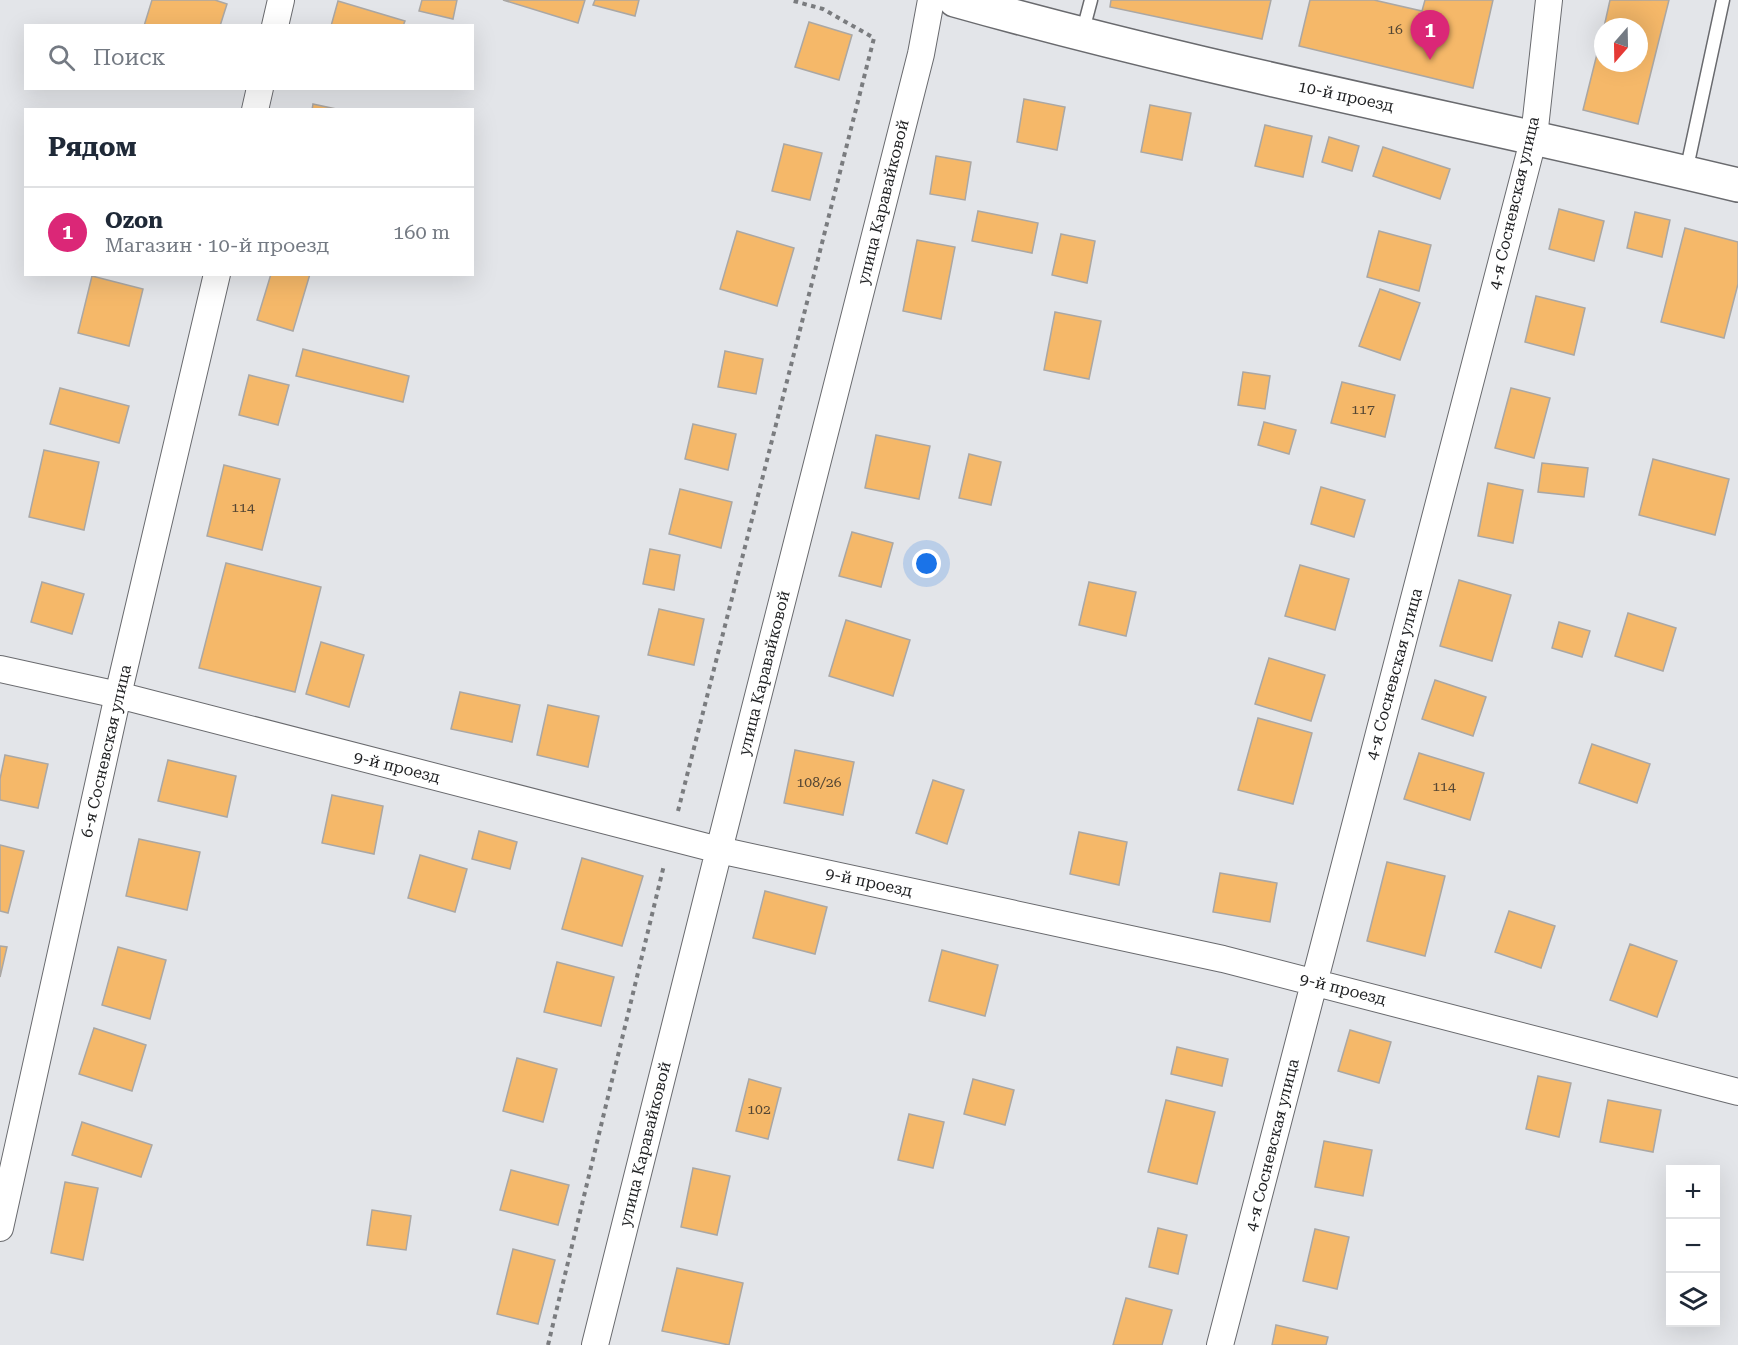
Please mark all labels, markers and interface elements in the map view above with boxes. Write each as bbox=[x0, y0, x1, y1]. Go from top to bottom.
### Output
pin: 1 bbox=[1410, 10, 1450, 60]
north arrow bbox=[1594, 18, 1648, 72]
house number: 16 bbox=[1387, 21, 1403, 37]
search box bbox=[24, 24, 474, 90]
icon: search bbox=[45, 41, 78, 74]
text: Поиск bbox=[93, 45, 165, 70]
street label: 10-й проезд bbox=[1296, 77, 1396, 115]
street label: 4-я Сосневская улица bbox=[1485, 114, 1543, 291]
street label: улица Каравайковой bbox=[853, 117, 913, 287]
text: Рядом bbox=[48, 132, 137, 162]
text: Ozon bbox=[105, 208, 163, 233]
text: 1 bbox=[62, 220, 73, 244]
text: 160 m bbox=[393, 220, 450, 244]
text: Магазин · 10-й проезд bbox=[105, 233, 329, 257]
house number: 117 bbox=[1351, 401, 1375, 417]
house number: 114 bbox=[231, 499, 255, 515]
your location bbox=[912, 549, 941, 578]
street label: 4-я Сосневская улица bbox=[1362, 586, 1426, 762]
street label: улица Каравайковой bbox=[734, 588, 794, 758]
street label: 6-я Сосневская улица bbox=[77, 662, 135, 839]
street label: 9-й проезд bbox=[352, 747, 442, 787]
house number: 108/26 bbox=[796, 774, 842, 790]
house number: 114 bbox=[1432, 778, 1456, 794]
street label: 9-й проезд bbox=[824, 864, 914, 900]
street label: 9-й проезд bbox=[1298, 969, 1388, 1009]
street label: 4-я Сосневская улица bbox=[1241, 1057, 1303, 1233]
street label: улица Каравайковой bbox=[615, 1059, 675, 1229]
house number: 102 bbox=[747, 1101, 771, 1117]
map controls bbox=[1666, 1165, 1720, 1327]
button: + bbox=[1666, 1165, 1720, 1219]
button: − bbox=[1666, 1219, 1720, 1273]
button: layers bbox=[1666, 1273, 1720, 1327]

